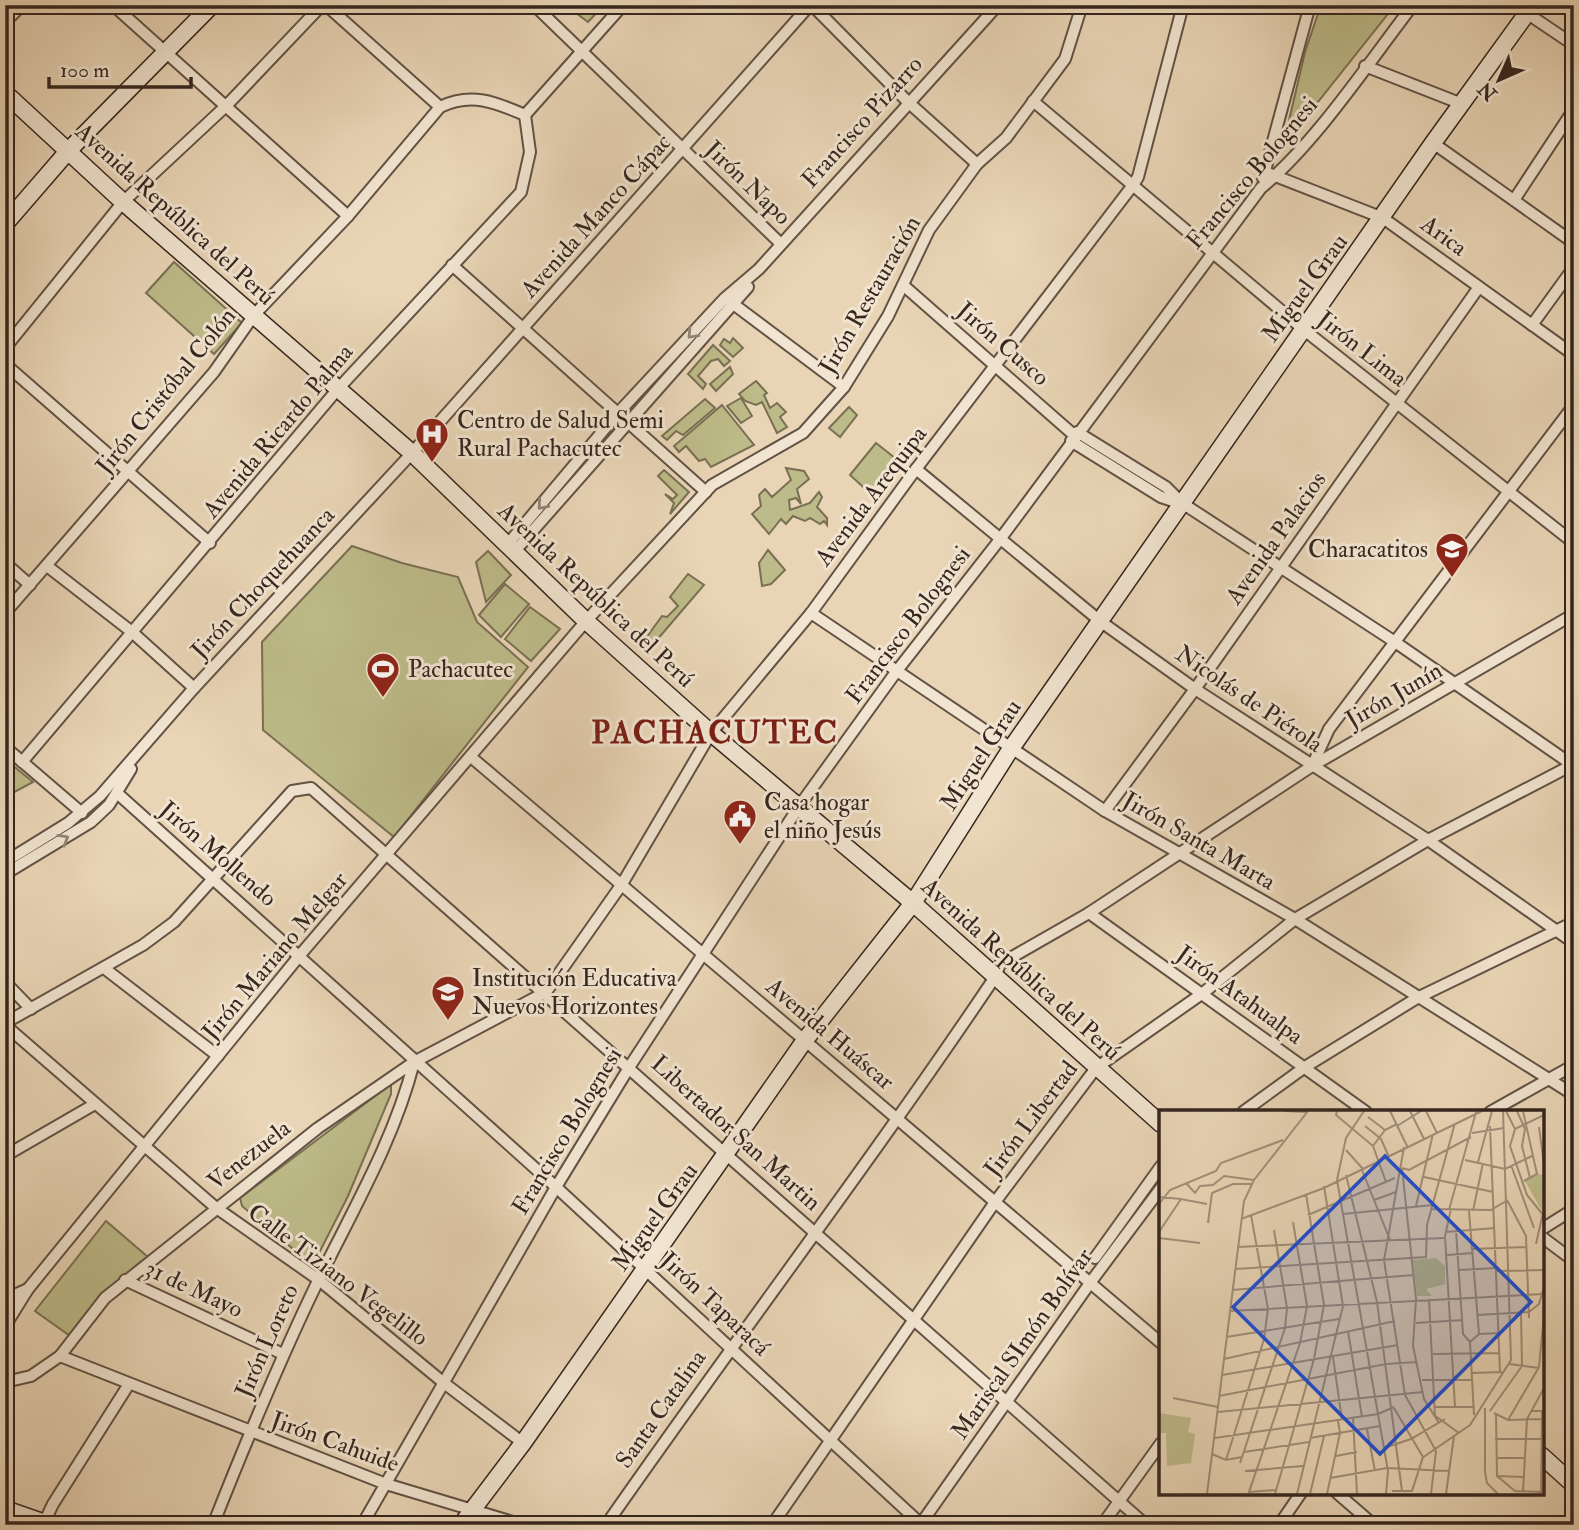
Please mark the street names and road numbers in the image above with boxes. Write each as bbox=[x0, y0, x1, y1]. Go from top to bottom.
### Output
street label: Francisco Pizarro bbox=[795, 49, 929, 195]
street label: Francisco Bolognesi bbox=[1179, 90, 1325, 256]
street label: Avenida República del Perú bbox=[68, 115, 281, 312]
street label: Avenida Manco Cápac bbox=[513, 127, 678, 305]
street label: Jirón Napo bbox=[698, 134, 798, 232]
street label: Arica bbox=[1414, 208, 1474, 264]
street label: Jirón Restauración bbox=[812, 210, 928, 381]
street label: Miguel Grau bbox=[1255, 228, 1355, 348]
street label: Jirón Cusco bbox=[949, 295, 1056, 393]
street label: Jirón Cristóbal Colón bbox=[89, 301, 243, 481]
street label: Jirón Lima bbox=[1310, 304, 1414, 395]
street label: Avenida Ricardo Palma bbox=[195, 337, 361, 525]
street label: Avenida Arequipa bbox=[808, 419, 934, 573]
street label: Avenida Palacios bbox=[1218, 466, 1333, 611]
street label: Avenida República del Perú bbox=[490, 495, 701, 694]
street label: Jirón Choquehuanca bbox=[184, 500, 342, 666]
street label: Francisco Bolognesi bbox=[839, 540, 977, 710]
street label: Nicolás de Piérola bbox=[1169, 638, 1330, 760]
street label: Jirón Junín bbox=[1339, 655, 1448, 736]
street label: Miguel Grau bbox=[934, 693, 1028, 817]
street label: Jirón Santa Marta bbox=[1116, 784, 1282, 898]
street label: Jirón Mollendo bbox=[152, 794, 283, 914]
street label: Jirón Mariano Melgar bbox=[195, 865, 355, 1047]
street label: Avenida República del Perú bbox=[914, 870, 1127, 1067]
street label: Jirón Atahualpa bbox=[1170, 938, 1311, 1052]
street label: Avenida Huáscar bbox=[759, 970, 901, 1097]
street label: Francisco Bolognesi bbox=[505, 1042, 629, 1220]
street label: Libertador San Martin bbox=[644, 1048, 828, 1218]
street label: Jirón Libertad bbox=[977, 1055, 1085, 1184]
street label: Venezuela bbox=[201, 1112, 298, 1197]
street label: Miguel Grau bbox=[605, 1157, 705, 1277]
street label: Calle Tiziano Vegelillo bbox=[241, 1197, 435, 1353]
street label: Mariscal SImón Bolívar bbox=[944, 1242, 1100, 1446]
street label: Jirón Taparacá bbox=[653, 1245, 777, 1364]
street label: 31 de Mayo bbox=[140, 1253, 248, 1325]
street label: Jirón Loreto bbox=[228, 1279, 306, 1403]
street label: Santa Catalina bbox=[609, 1343, 714, 1474]
street label: Jirón Cahuide bbox=[266, 1404, 403, 1479]

